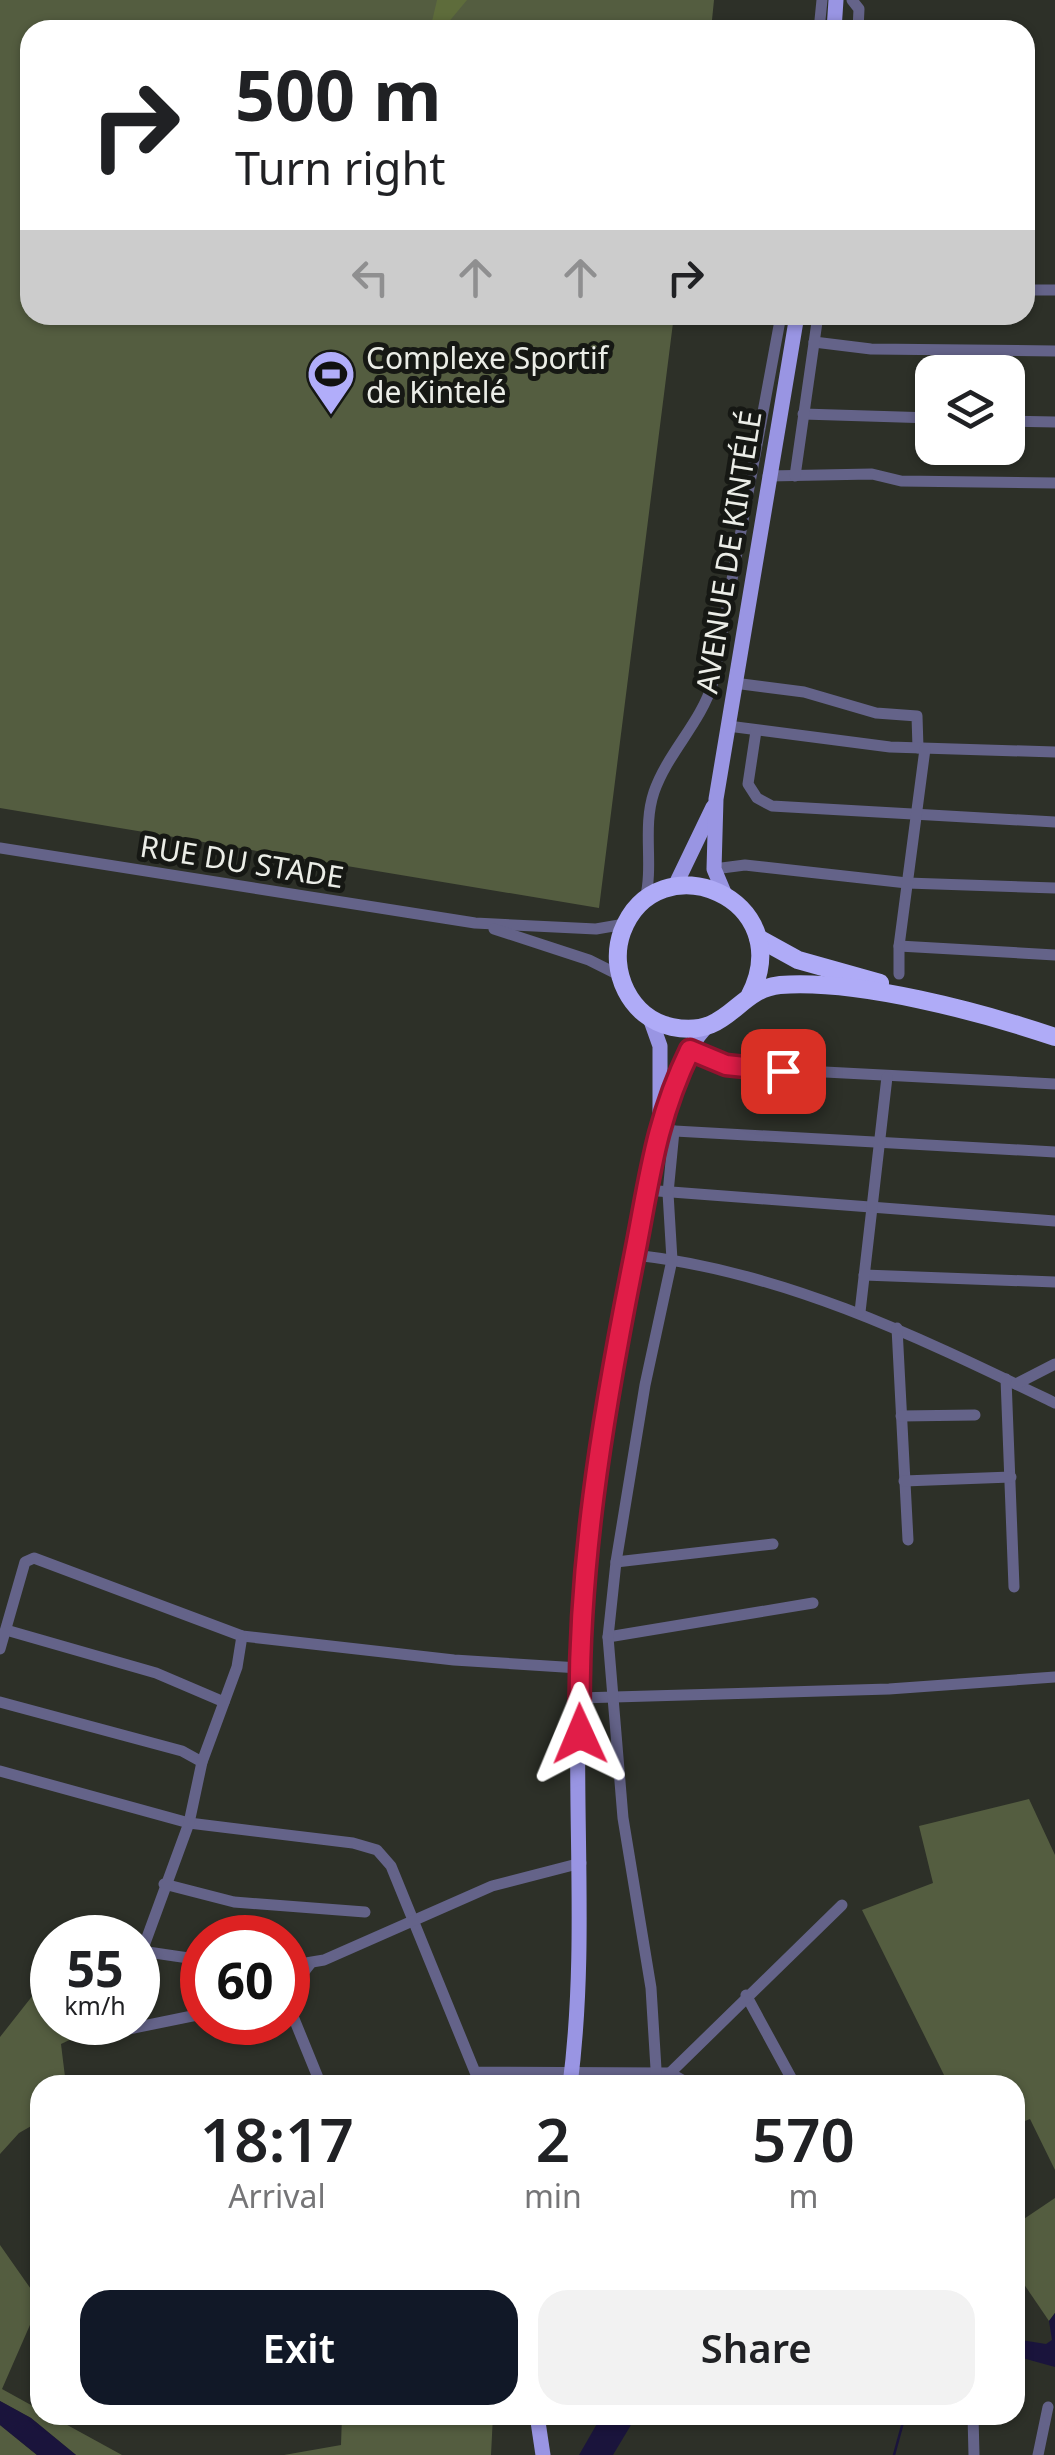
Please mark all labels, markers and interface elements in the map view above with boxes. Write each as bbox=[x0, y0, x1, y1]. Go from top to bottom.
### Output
text: 500 m bbox=[235, 46, 442, 142]
icon: right bbox=[70, 60, 200, 190]
text: Turn right bbox=[235, 137, 446, 198]
icon: left bbox=[343, 250, 398, 305]
icon: ahead bbox=[448, 250, 503, 305]
icon: ahead bbox=[553, 250, 608, 305]
icon: right bbox=[658, 250, 713, 305]
place label: Complexe Sportif de Kintelé bbox=[366, 337, 610, 412]
sports icon: Complexe Sportif de Kintelé bbox=[305, 348, 357, 416]
map controls bbox=[915, 355, 1025, 465]
button: layers bbox=[915, 355, 1025, 465]
street label: AVENUE DE KINTÉLÉ bbox=[685, 408, 771, 696]
street label: RUE DU STADE bbox=[137, 825, 347, 897]
pin bbox=[741, 1029, 826, 1114]
icon: arrive bbox=[756, 1044, 811, 1099]
position arrow bbox=[528, 1682, 632, 1786]
speed limit sign: 60 bbox=[180, 1915, 310, 2045]
text: 55 bbox=[66, 1934, 124, 2002]
text: km/h bbox=[64, 1988, 126, 2022]
text: 18:17 bbox=[200, 2098, 354, 2180]
text: 2 bbox=[536, 2098, 570, 2180]
text: 570 bbox=[752, 2098, 855, 2180]
text: Arrival bbox=[228, 2174, 326, 2217]
text: min bbox=[524, 2174, 582, 2217]
text: m bbox=[788, 2174, 818, 2217]
button: Exit bbox=[80, 2290, 518, 2405]
button: Share bbox=[538, 2290, 975, 2405]

